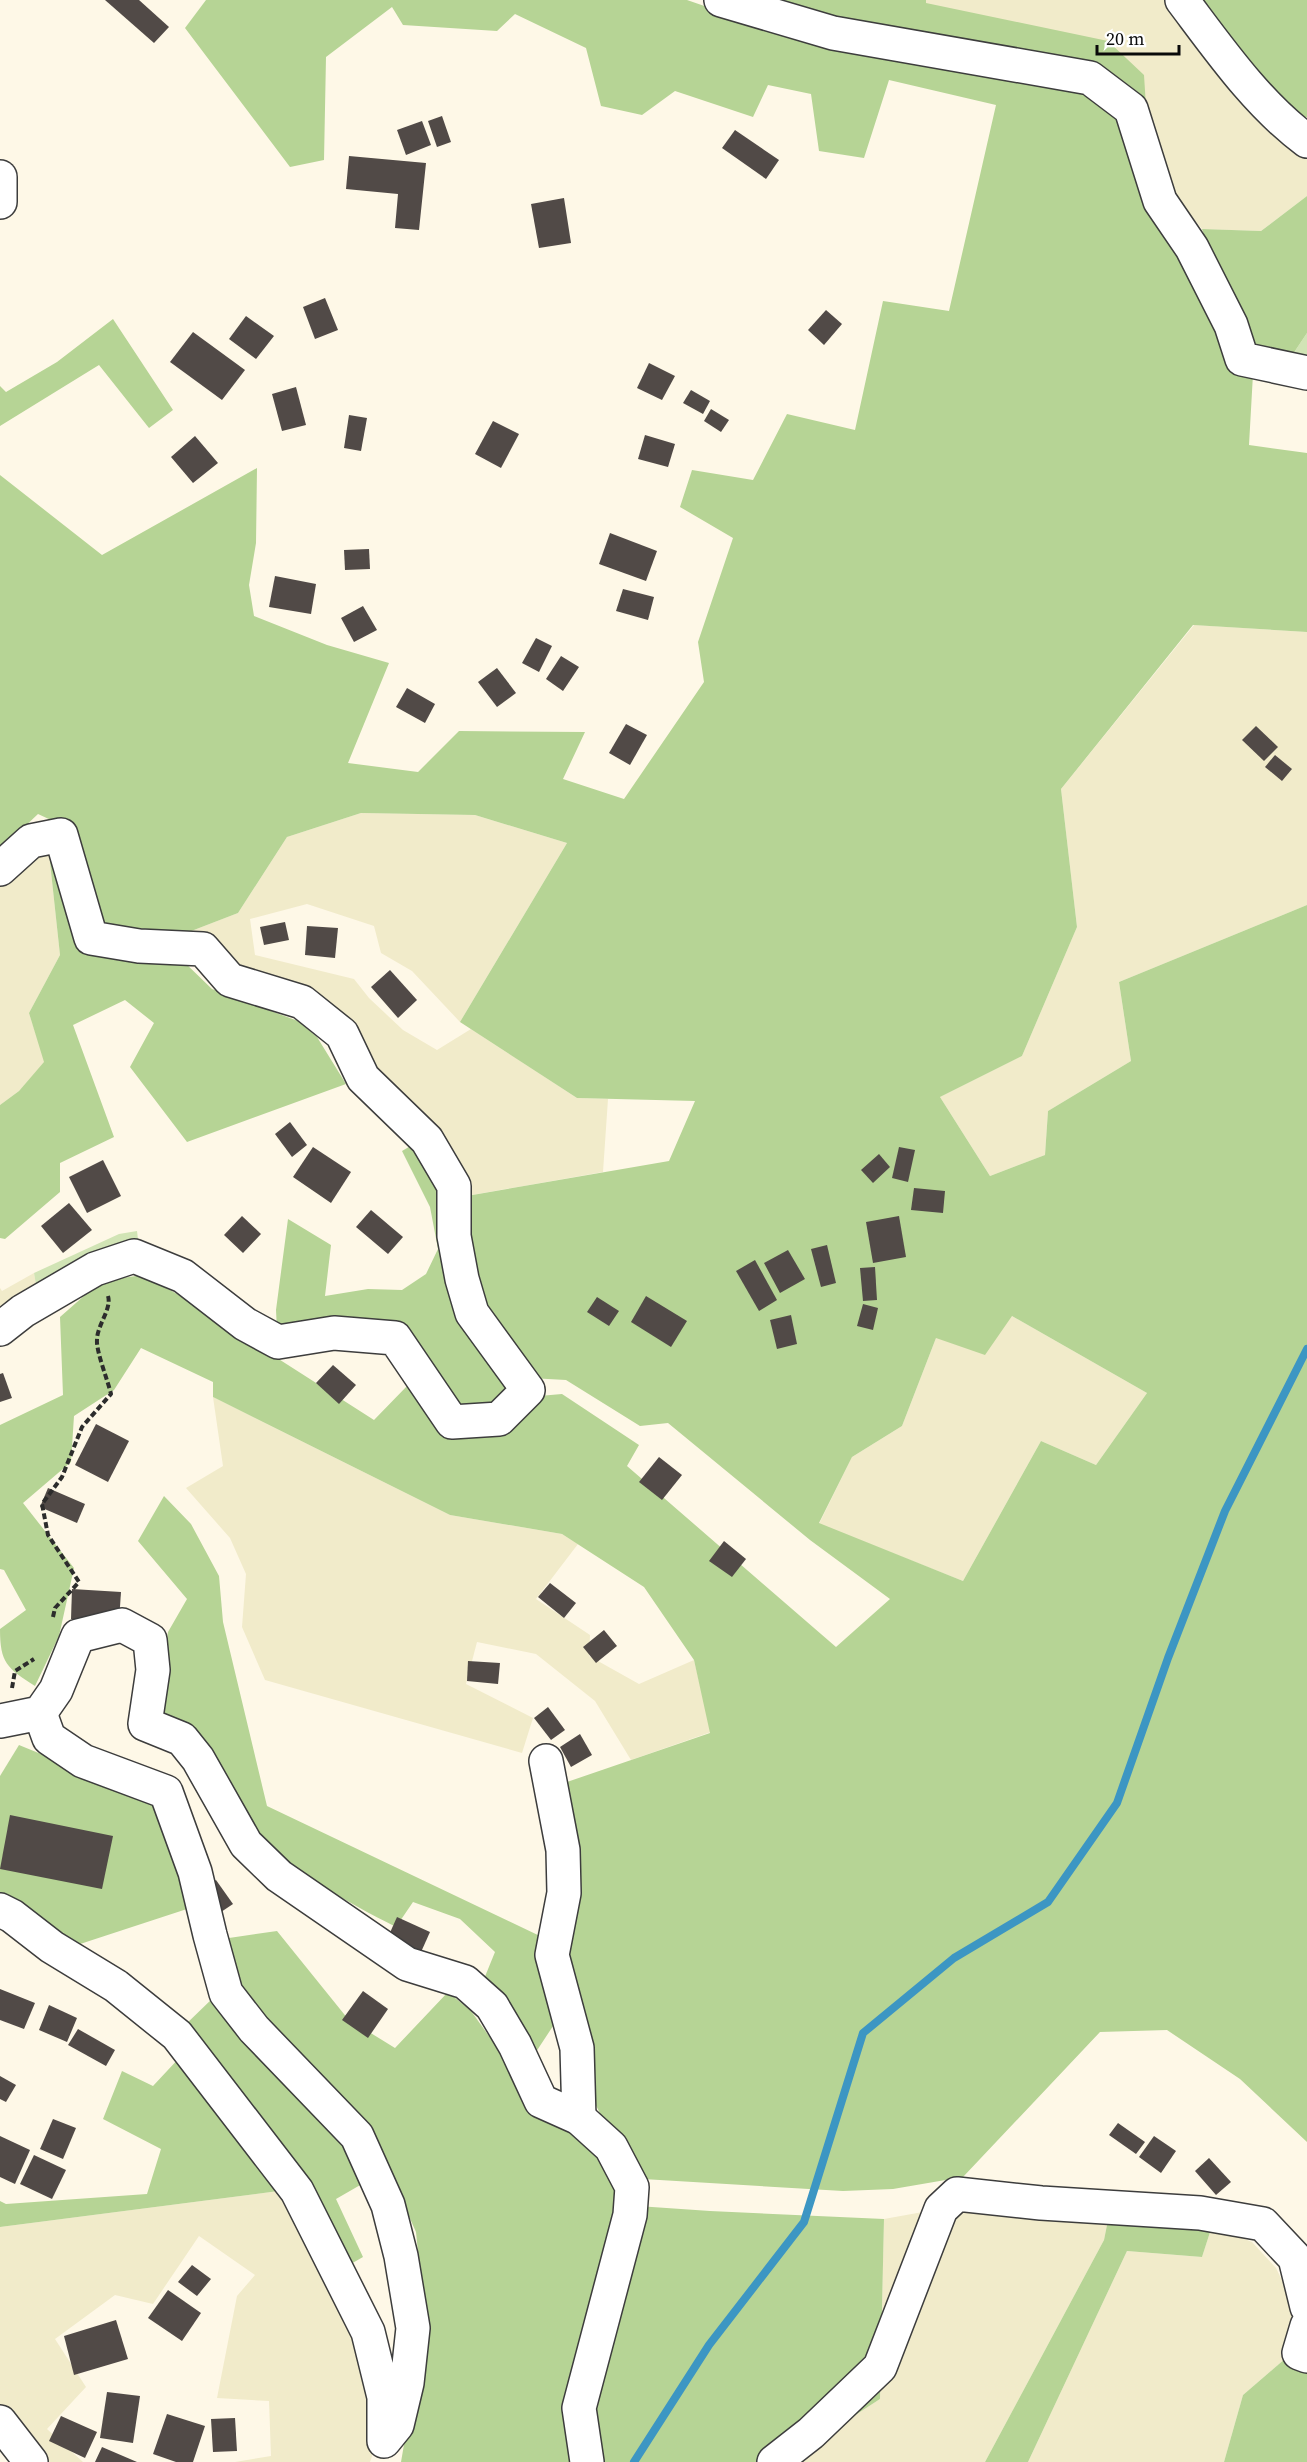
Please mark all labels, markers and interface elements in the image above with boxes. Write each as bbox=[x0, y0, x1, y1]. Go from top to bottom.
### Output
scale bar bbox=[1097, 18, 1180, 56]
text: 20 m bbox=[1106, 26, 1144, 51]

